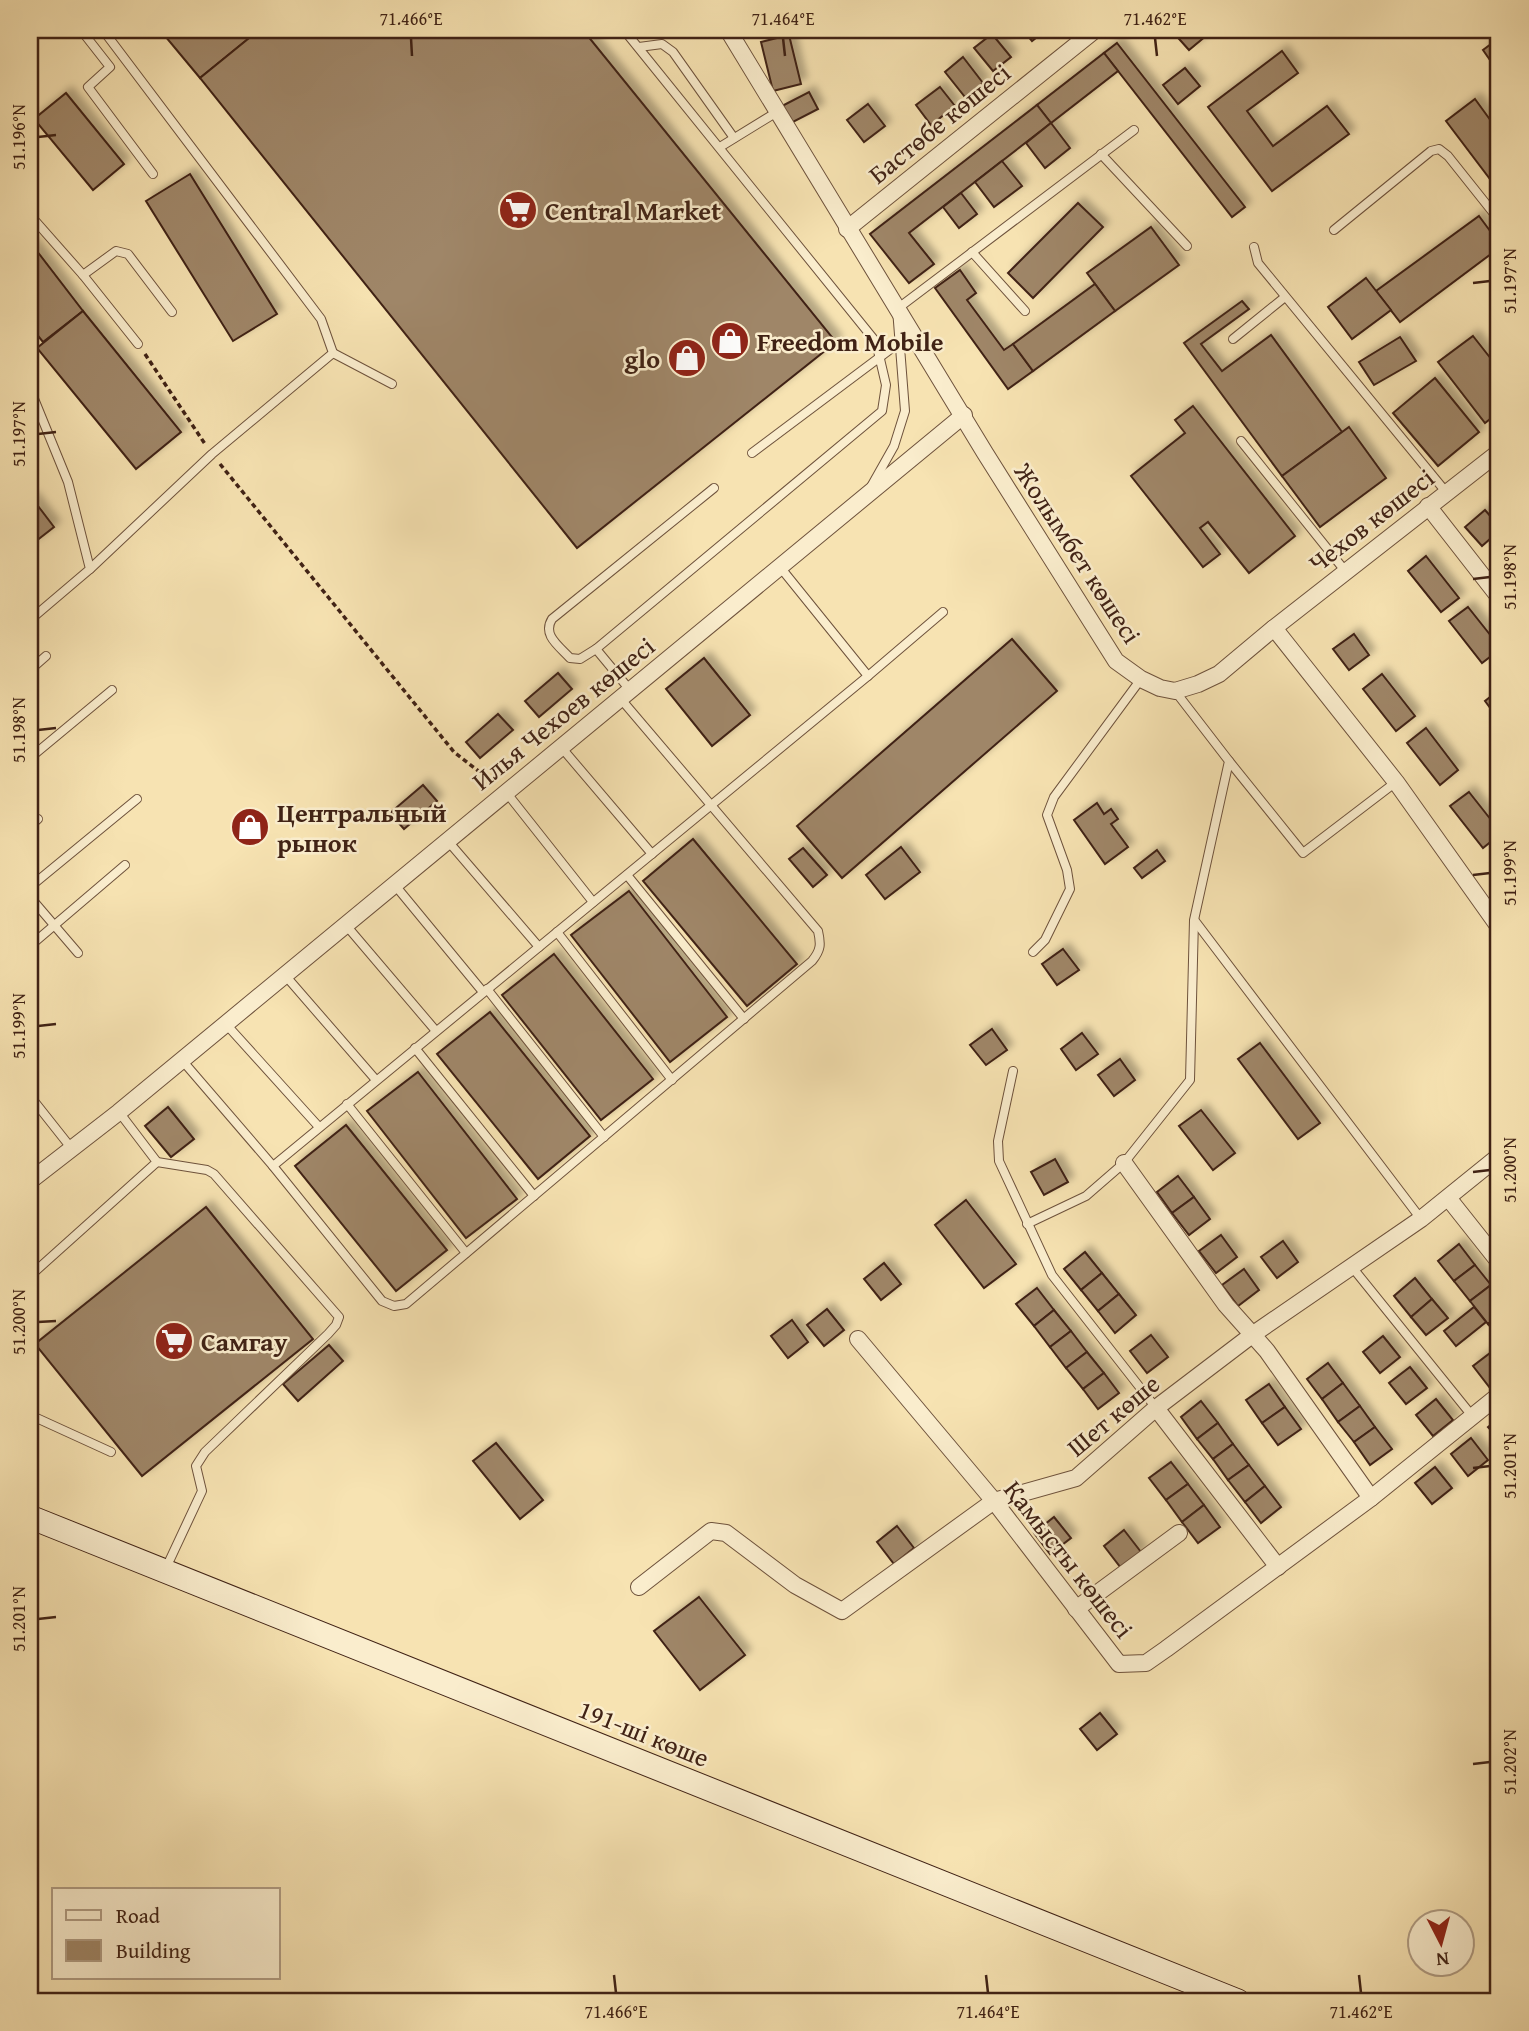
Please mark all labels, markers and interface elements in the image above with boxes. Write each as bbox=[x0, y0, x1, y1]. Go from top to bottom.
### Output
text: 71.466°E bbox=[379, 5, 443, 32]
text: 71.464°E bbox=[751, 5, 815, 32]
text: 71.462°E bbox=[1123, 5, 1187, 32]
street label: Бастөбе көшесі bbox=[859, 53, 1019, 193]
text: 51.196°N bbox=[5, 104, 32, 170]
supermarket icon: Central Market bbox=[497, 189, 539, 231]
place label: Central Market bbox=[545, 191, 721, 230]
text: 51.197°N bbox=[1496, 248, 1523, 314]
shop icon: Freedom Mobile bbox=[709, 320, 751, 362]
place label: Freedom Mobile bbox=[757, 322, 944, 361]
shop icon: glo bbox=[666, 337, 708, 379]
place label: glo bbox=[624, 339, 660, 378]
text: 51.197°N bbox=[5, 401, 32, 467]
street label: Жолымбет көшесі bbox=[1004, 454, 1151, 651]
street label: Чехов көшесі bbox=[1300, 458, 1442, 582]
text: 51.198°N bbox=[1496, 544, 1523, 610]
street label: Илья Чехоев көшесі bbox=[463, 627, 663, 799]
text: 51.198°N bbox=[5, 697, 32, 763]
place label: Центральный рынок bbox=[277, 793, 447, 862]
shop icon: Центральный рынок bbox=[229, 806, 271, 848]
text: 51.199°N bbox=[1496, 840, 1523, 906]
text: 51.199°N bbox=[5, 993, 32, 1059]
text: 51.200°N bbox=[1496, 1137, 1523, 1203]
text: 51.200°N bbox=[5, 1289, 32, 1355]
supermarket icon: Самгау bbox=[153, 1320, 195, 1362]
place label: Самгау bbox=[201, 1322, 288, 1361]
street label: Шет көше bbox=[1058, 1364, 1168, 1466]
text: 51.201°N bbox=[1496, 1433, 1523, 1499]
street label: Қамысты көшесі bbox=[995, 1472, 1143, 1646]
text: 51.201°N bbox=[5, 1586, 32, 1652]
street label: 191-ші көше bbox=[573, 1689, 715, 1777]
text: 51.202°N bbox=[1496, 1729, 1523, 1795]
legend bbox=[52, 1888, 280, 1979]
text: Road bbox=[116, 1900, 161, 1931]
north arrow bbox=[1406, 1909, 1476, 1979]
text: Building bbox=[116, 1935, 191, 1966]
text: N bbox=[1435, 1945, 1451, 1975]
text: 71.466°E bbox=[584, 1998, 648, 2025]
text: 71.464°E bbox=[956, 1998, 1020, 2025]
text: 71.462°E bbox=[1329, 1998, 1393, 2025]

